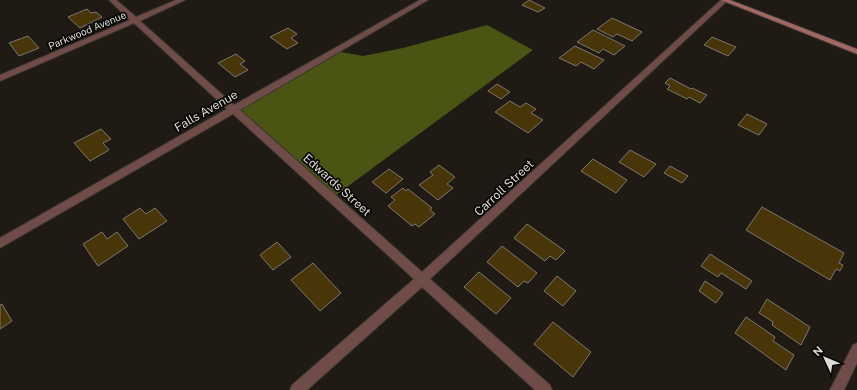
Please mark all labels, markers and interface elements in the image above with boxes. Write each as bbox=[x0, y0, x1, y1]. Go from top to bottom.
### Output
street label: Parkwood Avenue bbox=[46, 8, 128, 52]
street label: Falls Avenue bbox=[172, 87, 240, 135]
street label: Edwards Street bbox=[300, 151, 374, 219]
street label: Carroll Street bbox=[471, 157, 537, 219]
north arrow bbox=[805, 338, 845, 378]
text: N bbox=[811, 344, 825, 358]

